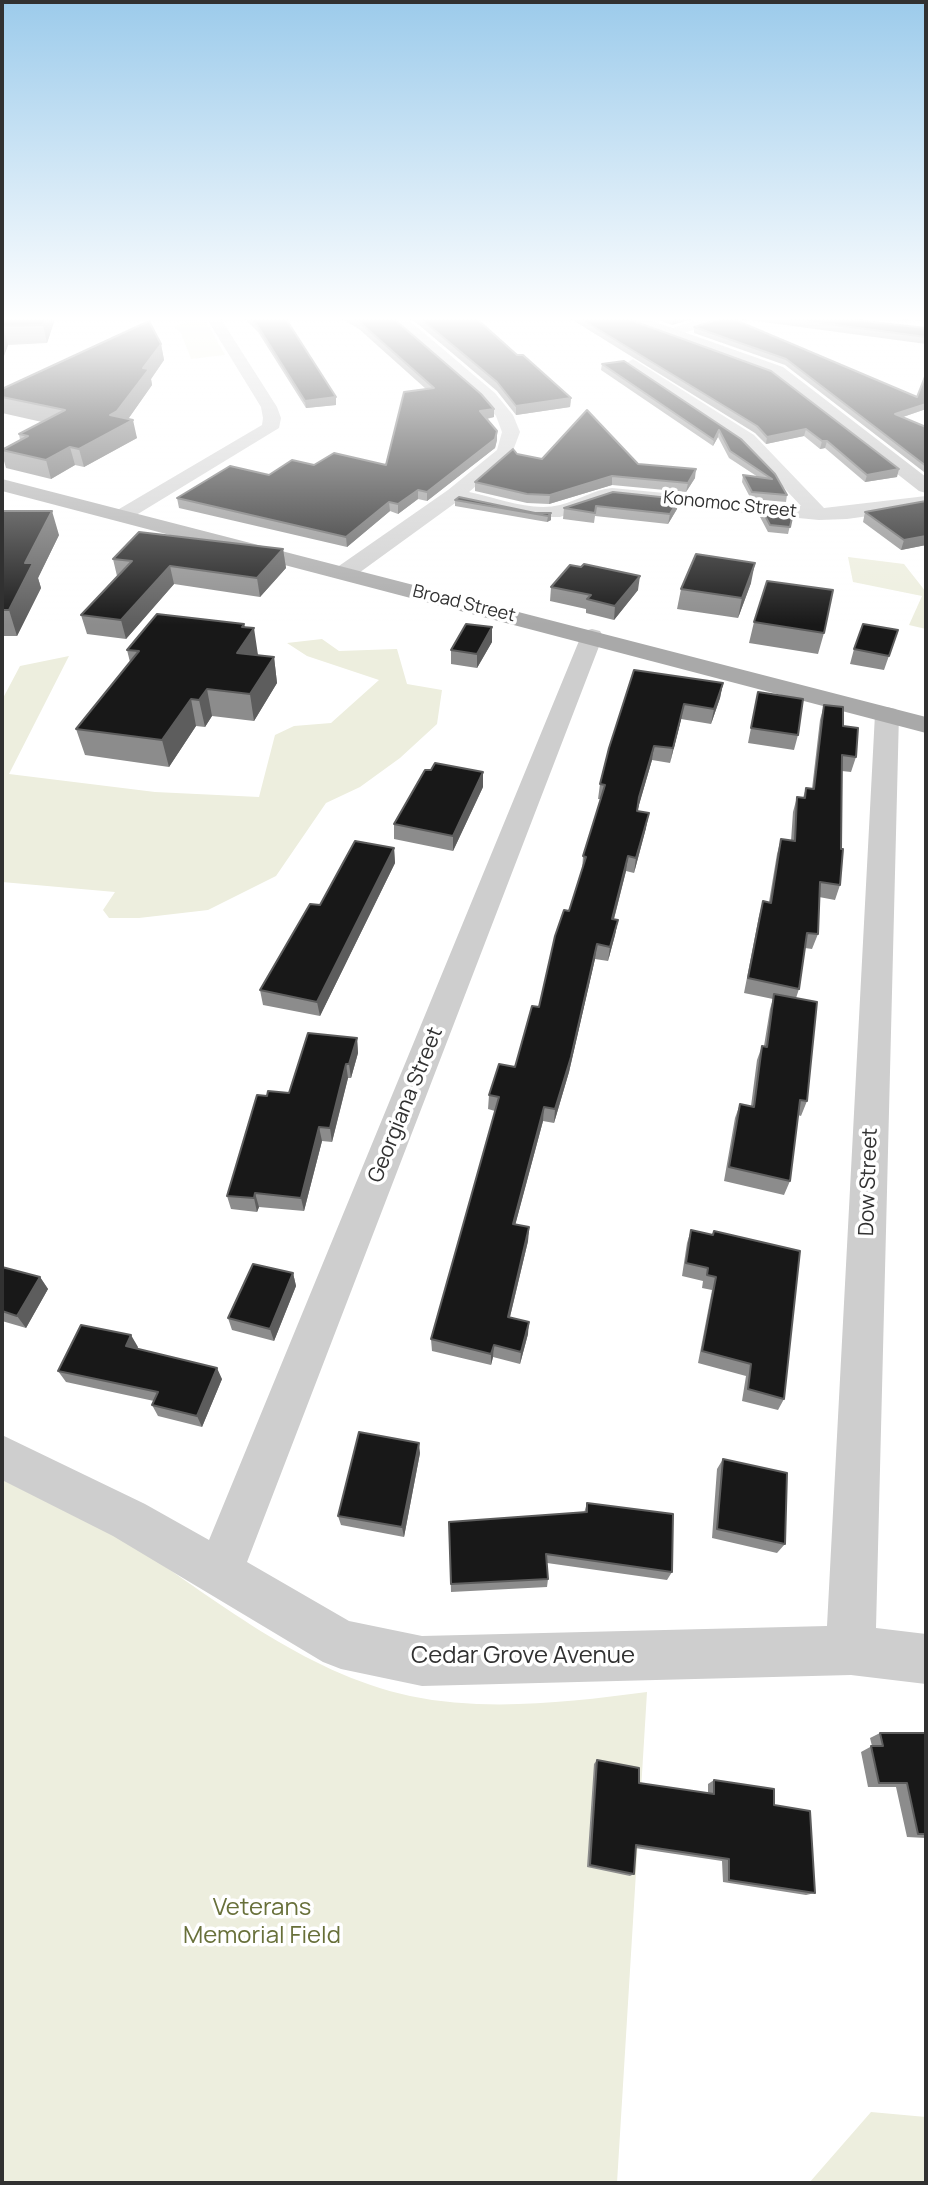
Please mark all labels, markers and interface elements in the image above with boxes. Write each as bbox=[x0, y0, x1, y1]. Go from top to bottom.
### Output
street label: Konomoc Street bbox=[662, 487, 798, 523]
street label: Broad Street bbox=[410, 581, 518, 627]
street label: Georgiana Street bbox=[363, 1023, 449, 1187]
street label: Dow Street bbox=[855, 1128, 883, 1236]
street label: Cedar Grove Avenue bbox=[411, 1642, 635, 1670]
park label: Veterans Memorial Field bbox=[183, 1894, 341, 1950]

